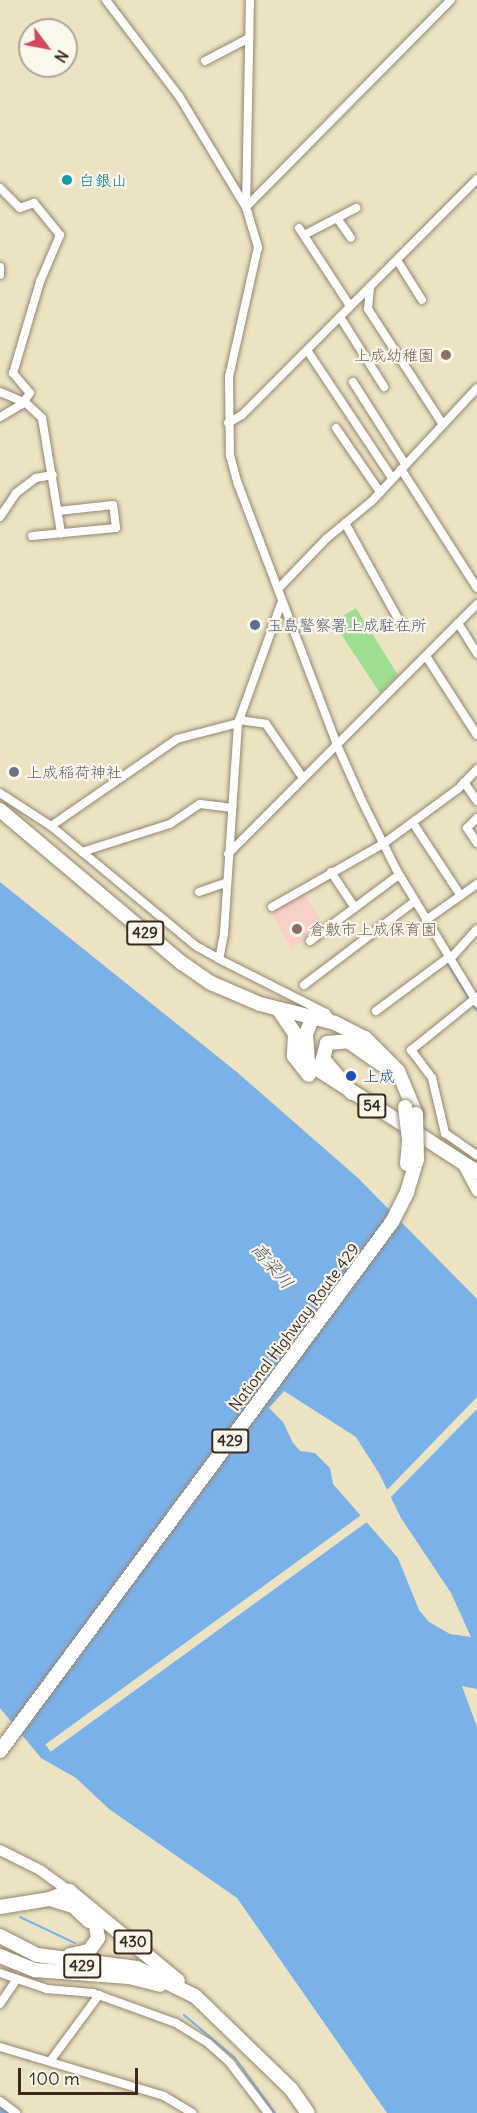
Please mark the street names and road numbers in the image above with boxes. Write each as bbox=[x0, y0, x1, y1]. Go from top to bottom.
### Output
road number: 429 bbox=[126, 921, 164, 945]
road number: 54 bbox=[357, 1094, 387, 1118]
street label: National Highway Route 429 bbox=[225, 1239, 363, 1415]
road number: 429 bbox=[210, 1429, 250, 1453]
road number: 430 bbox=[112, 1930, 154, 1954]
road number: 429 bbox=[62, 1954, 101, 1978]

